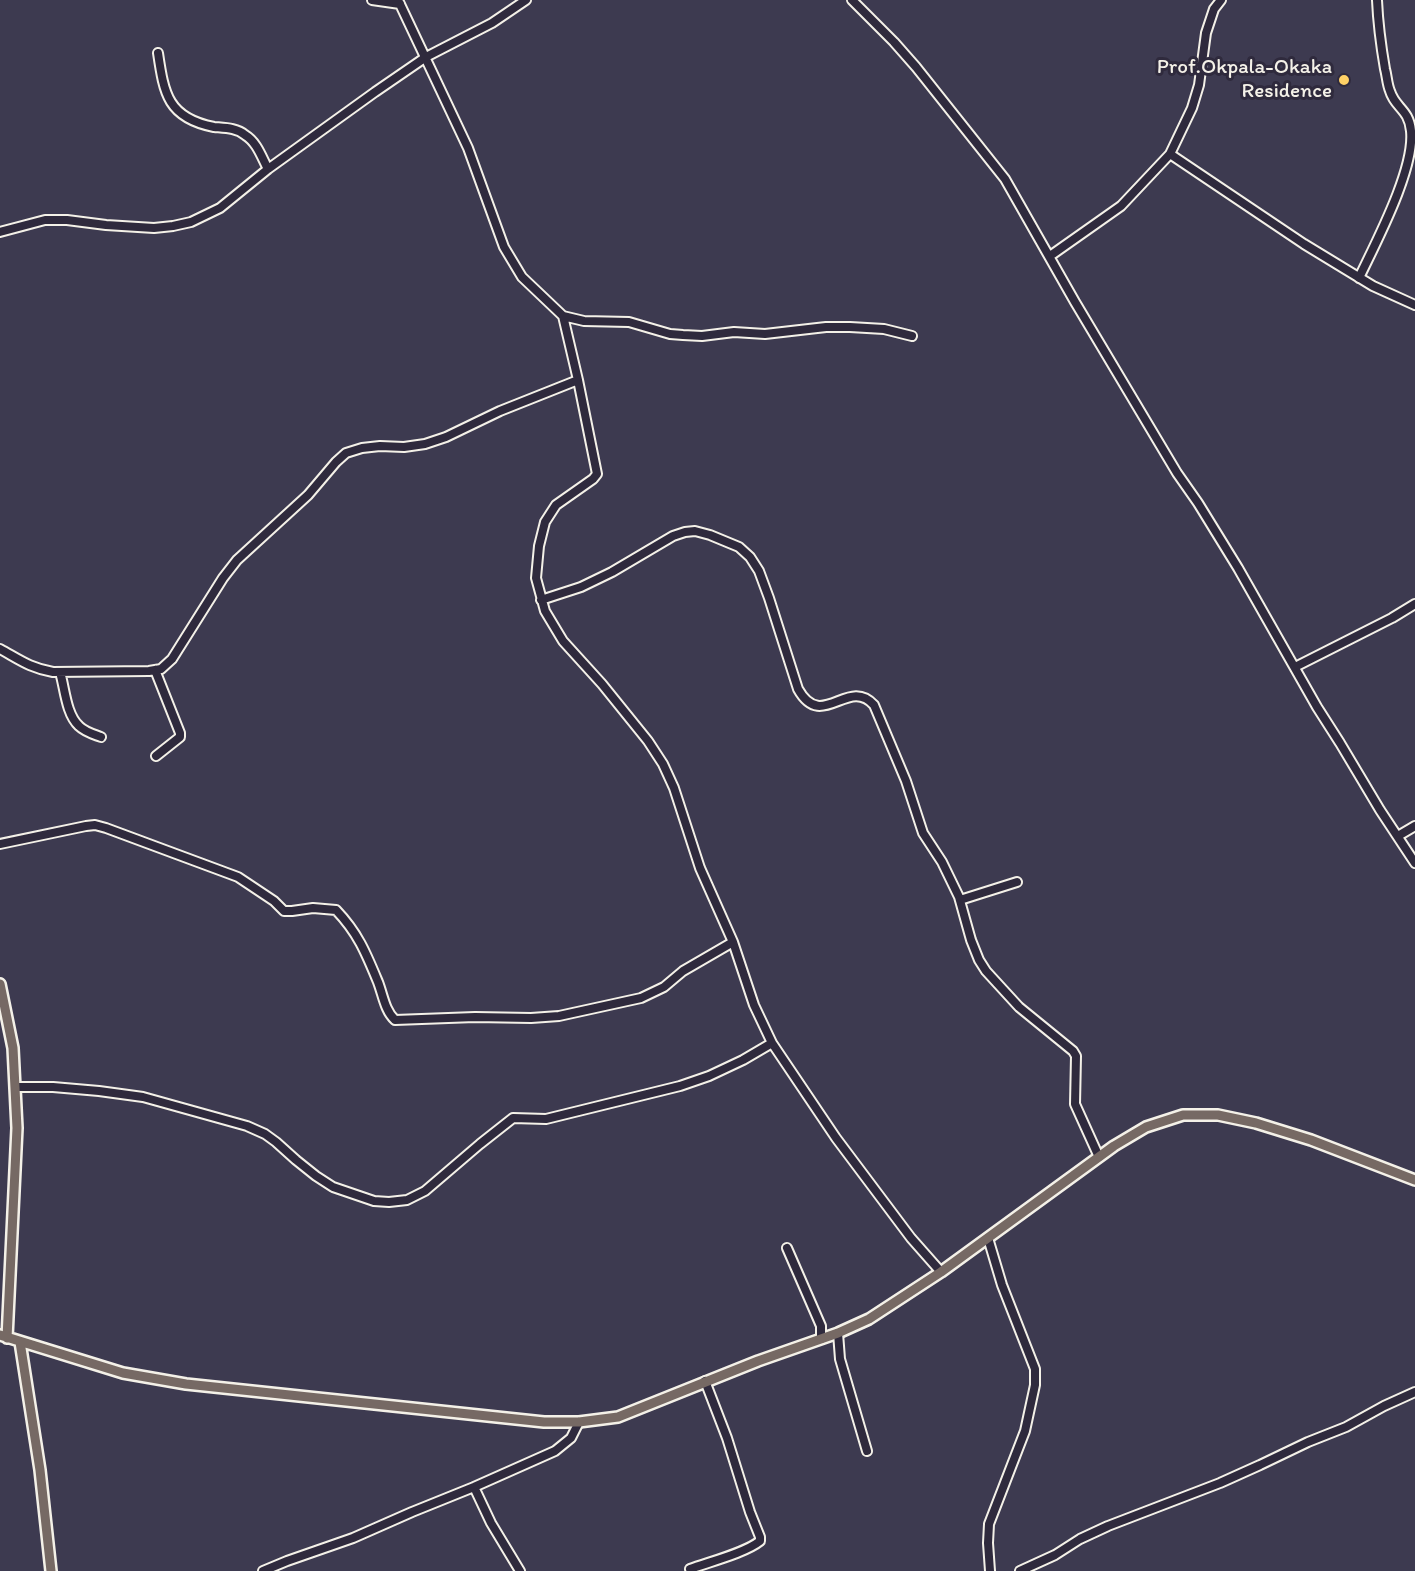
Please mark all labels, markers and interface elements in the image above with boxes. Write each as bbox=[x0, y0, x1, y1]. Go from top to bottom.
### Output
place label: Prof.Okpala-Okaka Residence bbox=[1157, 55, 1332, 105]
marker: Prof.Okpala-Okaka Residence bbox=[1337, 73, 1351, 87]

